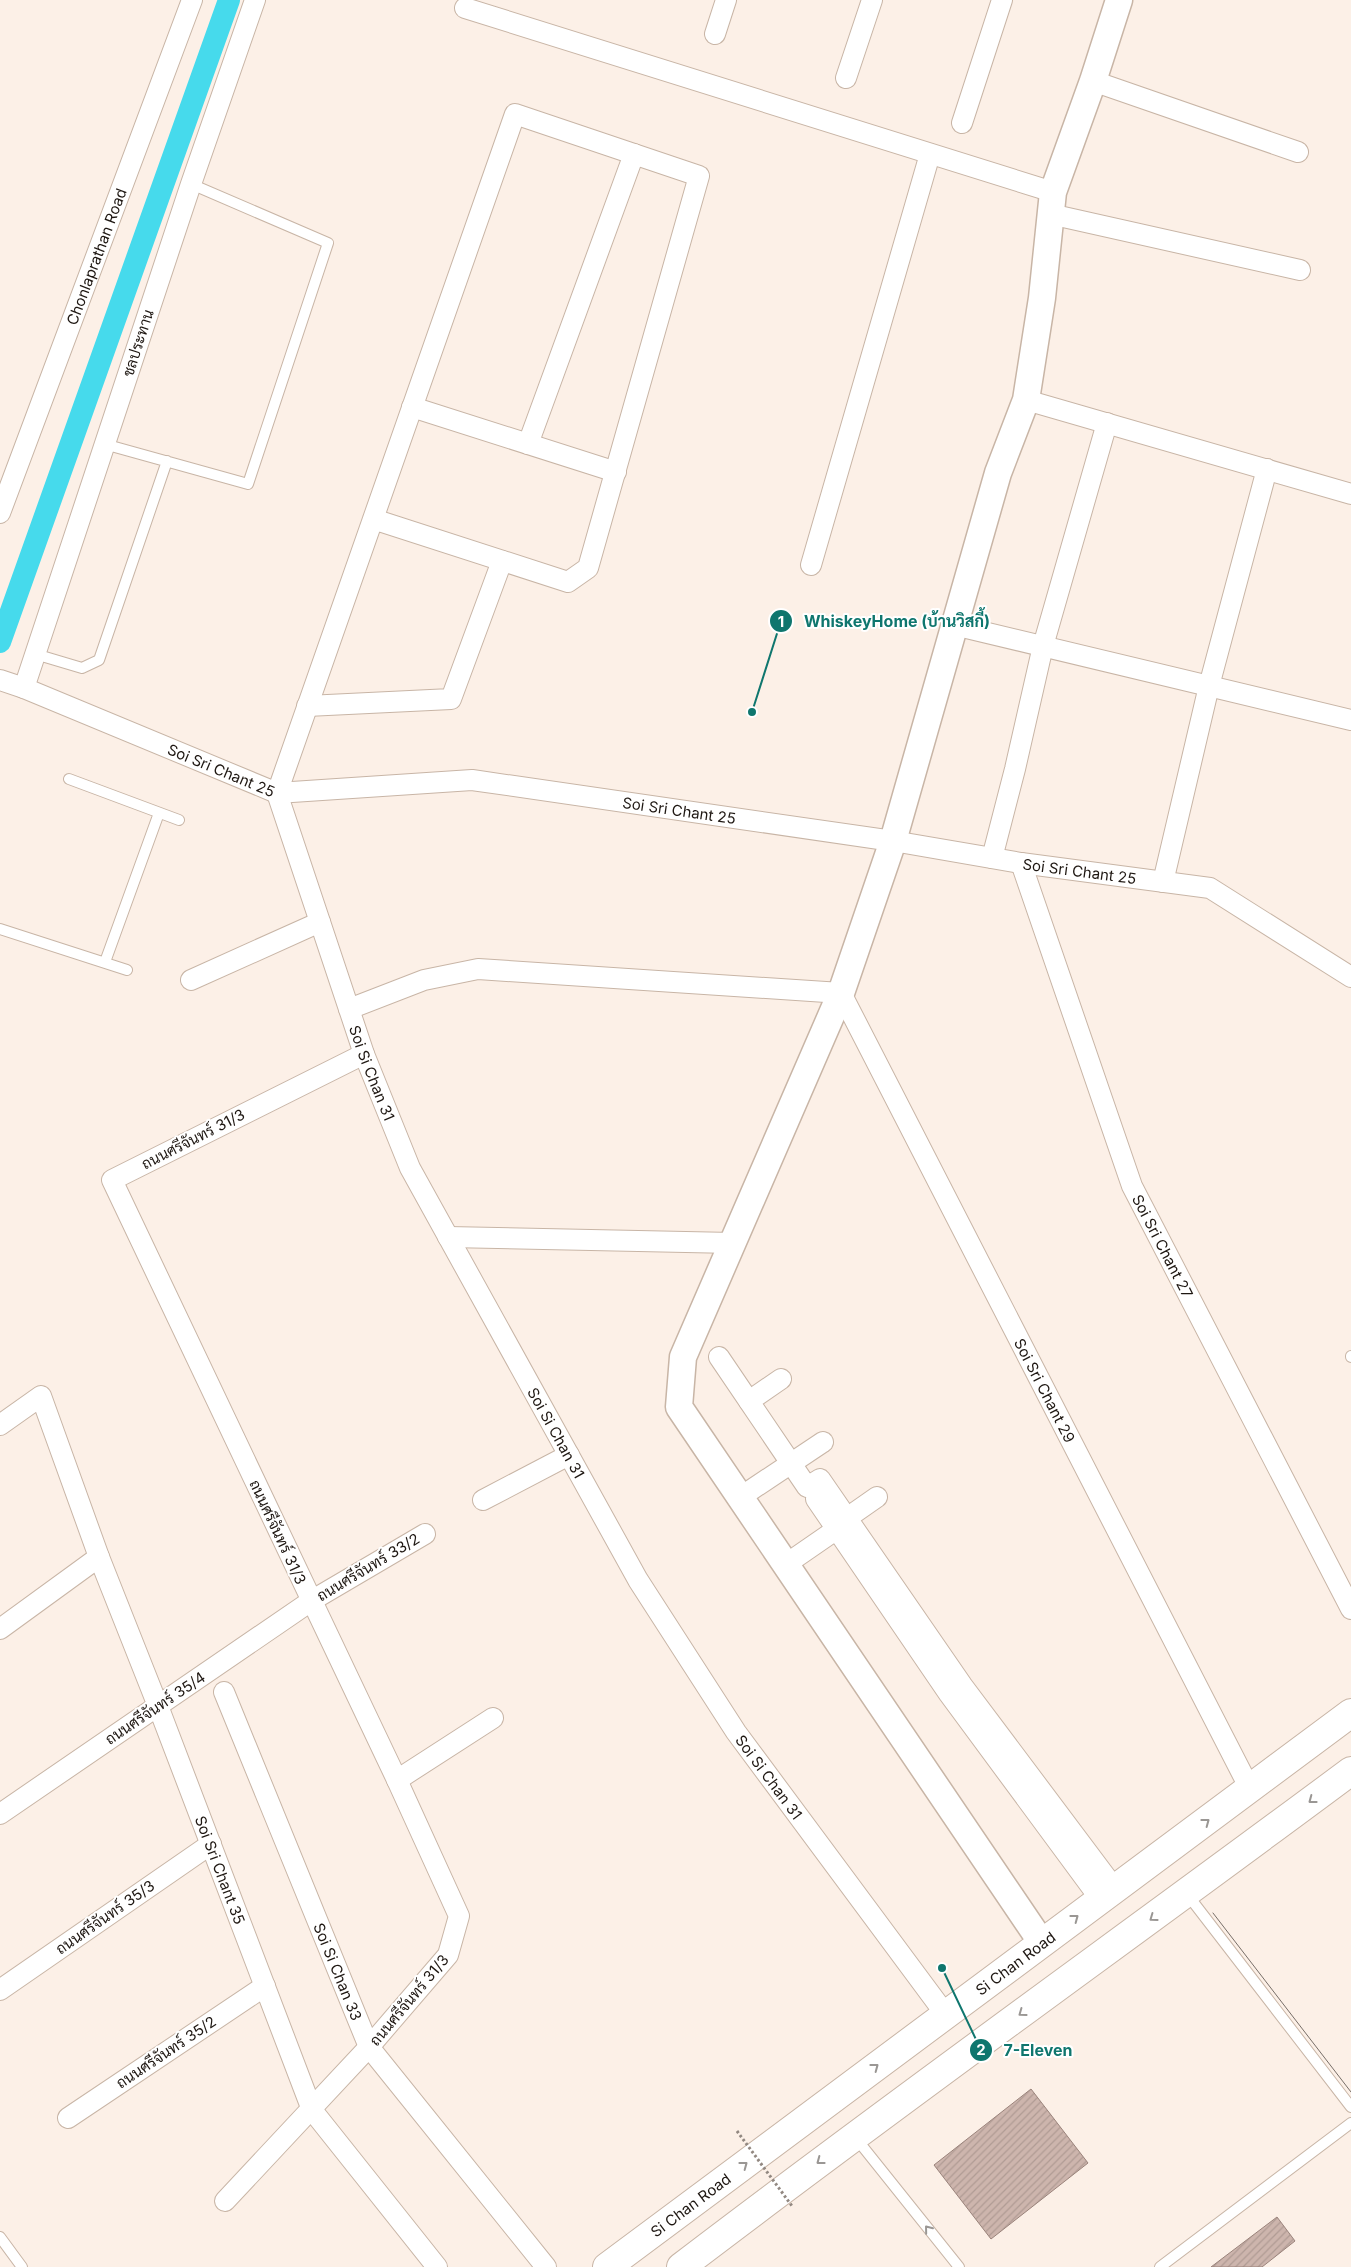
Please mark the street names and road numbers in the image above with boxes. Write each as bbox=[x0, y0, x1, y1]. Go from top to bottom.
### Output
street label: Chonlaprathan Road bbox=[62, 185, 130, 327]
street label: ชลประทาน bbox=[118, 307, 158, 379]
street label: Soi Sri Chant 25 bbox=[165, 739, 278, 801]
street label: Soi Sri Chant 25 bbox=[621, 792, 737, 828]
street label: Soi Sri Chant 25 bbox=[1022, 854, 1138, 888]
street label: Soi Si Chan 31 bbox=[346, 1023, 399, 1123]
street label: ถนนศรีจันทร์ 31/3 bbox=[138, 1105, 248, 1173]
street label: Soi Sri Chant 27 bbox=[1128, 1191, 1198, 1301]
street label: Soi Sri Chant 29 bbox=[1011, 1335, 1080, 1446]
street label: Soi Si Chan 31 bbox=[524, 1384, 589, 1481]
street label: ถนนศรีจันทร์ 31/3 bbox=[245, 1477, 311, 1587]
street label: ถนนศรีจันทร์ 33/2 bbox=[313, 1529, 423, 1605]
street label: ถนนศรีจันทร์ 35/4 bbox=[101, 1667, 209, 1749]
street label: Soi Si Chan 31 bbox=[732, 1731, 807, 1823]
street label: Soi Sri Chant 35 bbox=[191, 1813, 250, 1927]
street label: ถนนศรีจันทร์ 35/3 bbox=[52, 1876, 158, 1958]
street label: Soi Si Chan 33 bbox=[310, 1920, 367, 2023]
street label: Si Chan Road bbox=[971, 1927, 1059, 1999]
street label: ถนนศรีจันทร์ 31/3 bbox=[365, 1950, 453, 2050]
street label: ถนนศรีจันทร์ 35/2 bbox=[112, 2012, 220, 2092]
street label: Si Chan Road bbox=[647, 2169, 734, 2241]

